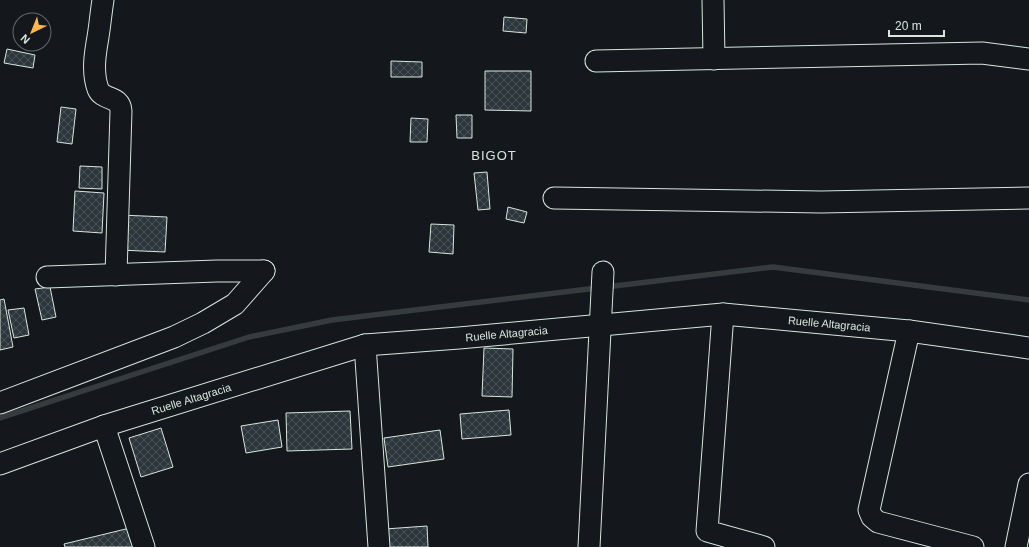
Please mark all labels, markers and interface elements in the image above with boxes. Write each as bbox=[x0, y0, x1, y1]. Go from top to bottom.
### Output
north arrow bbox=[12, 12, 52, 52]
scale bar bbox=[889, 12, 944, 38]
text: 20 m bbox=[895, 19, 922, 33]
text: N bbox=[18, 32, 32, 46]
district label: BIGOT bbox=[471, 148, 517, 163]
street label: Ruelle Altagracia bbox=[787, 314, 872, 334]
street label: Ruelle Altagracia bbox=[465, 324, 549, 343]
street label: Ruelle Altagracia bbox=[150, 381, 233, 417]

